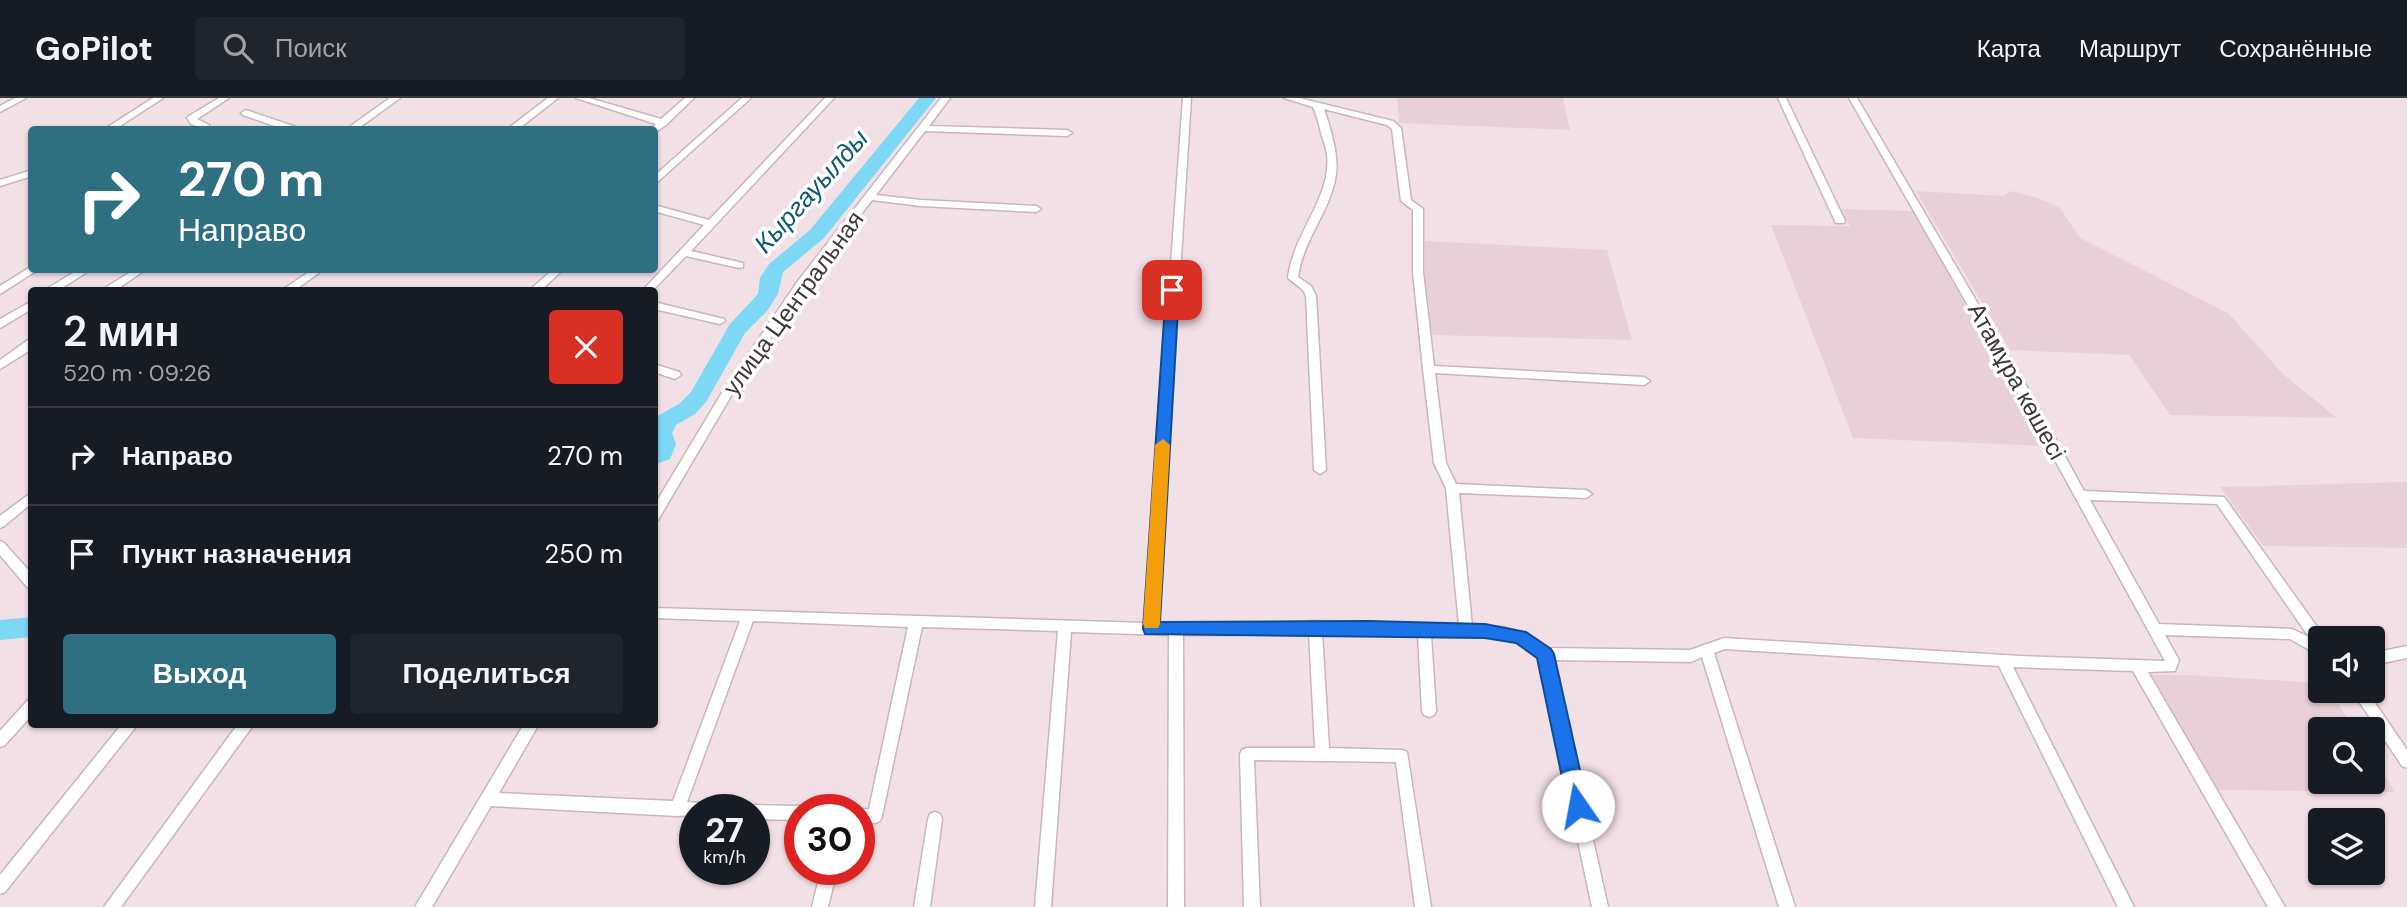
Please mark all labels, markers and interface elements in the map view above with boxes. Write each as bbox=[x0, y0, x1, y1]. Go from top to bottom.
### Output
search box bbox=[195, 17, 685, 80]
text: GoPilot bbox=[35, 27, 153, 70]
icon: search bbox=[219, 29, 257, 67]
text: Поиск bbox=[275, 31, 347, 65]
text: Карта bbox=[1977, 33, 2041, 64]
text: Маршрут bbox=[2079, 33, 2181, 64]
text: Сохранённые bbox=[2219, 33, 2372, 64]
water label: Кыргауылды bbox=[746, 122, 876, 260]
text: 270 m bbox=[178, 147, 324, 211]
icon: right bbox=[63, 154, 154, 245]
street label: улица Центральная bbox=[716, 205, 870, 401]
text: Направо bbox=[178, 209, 306, 251]
pin bbox=[1142, 260, 1202, 320]
icon: arrive bbox=[1153, 271, 1191, 309]
street label: Атамұра көшесі bbox=[1961, 297, 2073, 465]
text: 2 мин bbox=[63, 304, 180, 359]
button: close bbox=[549, 310, 623, 384]
text: 520 m · 09:26 bbox=[63, 358, 211, 388]
icon: right bbox=[63, 437, 101, 475]
text: Направо bbox=[122, 439, 233, 473]
text: 270 m bbox=[547, 439, 623, 473]
icon: arrive bbox=[63, 535, 101, 573]
text: Пункт назначения bbox=[122, 537, 352, 571]
text: 250 m bbox=[544, 537, 623, 571]
map controls bbox=[2308, 626, 2385, 885]
button: sound bbox=[2308, 626, 2385, 703]
button: Выход bbox=[63, 634, 336, 714]
button: Поделиться bbox=[350, 634, 623, 714]
button: search bbox=[2308, 717, 2385, 794]
position arrow bbox=[1541, 769, 1615, 843]
speed limit sign: 30 bbox=[784, 794, 875, 885]
text: 27 bbox=[705, 807, 744, 853]
button: layers bbox=[2308, 808, 2385, 885]
text: km/h bbox=[703, 845, 746, 869]

